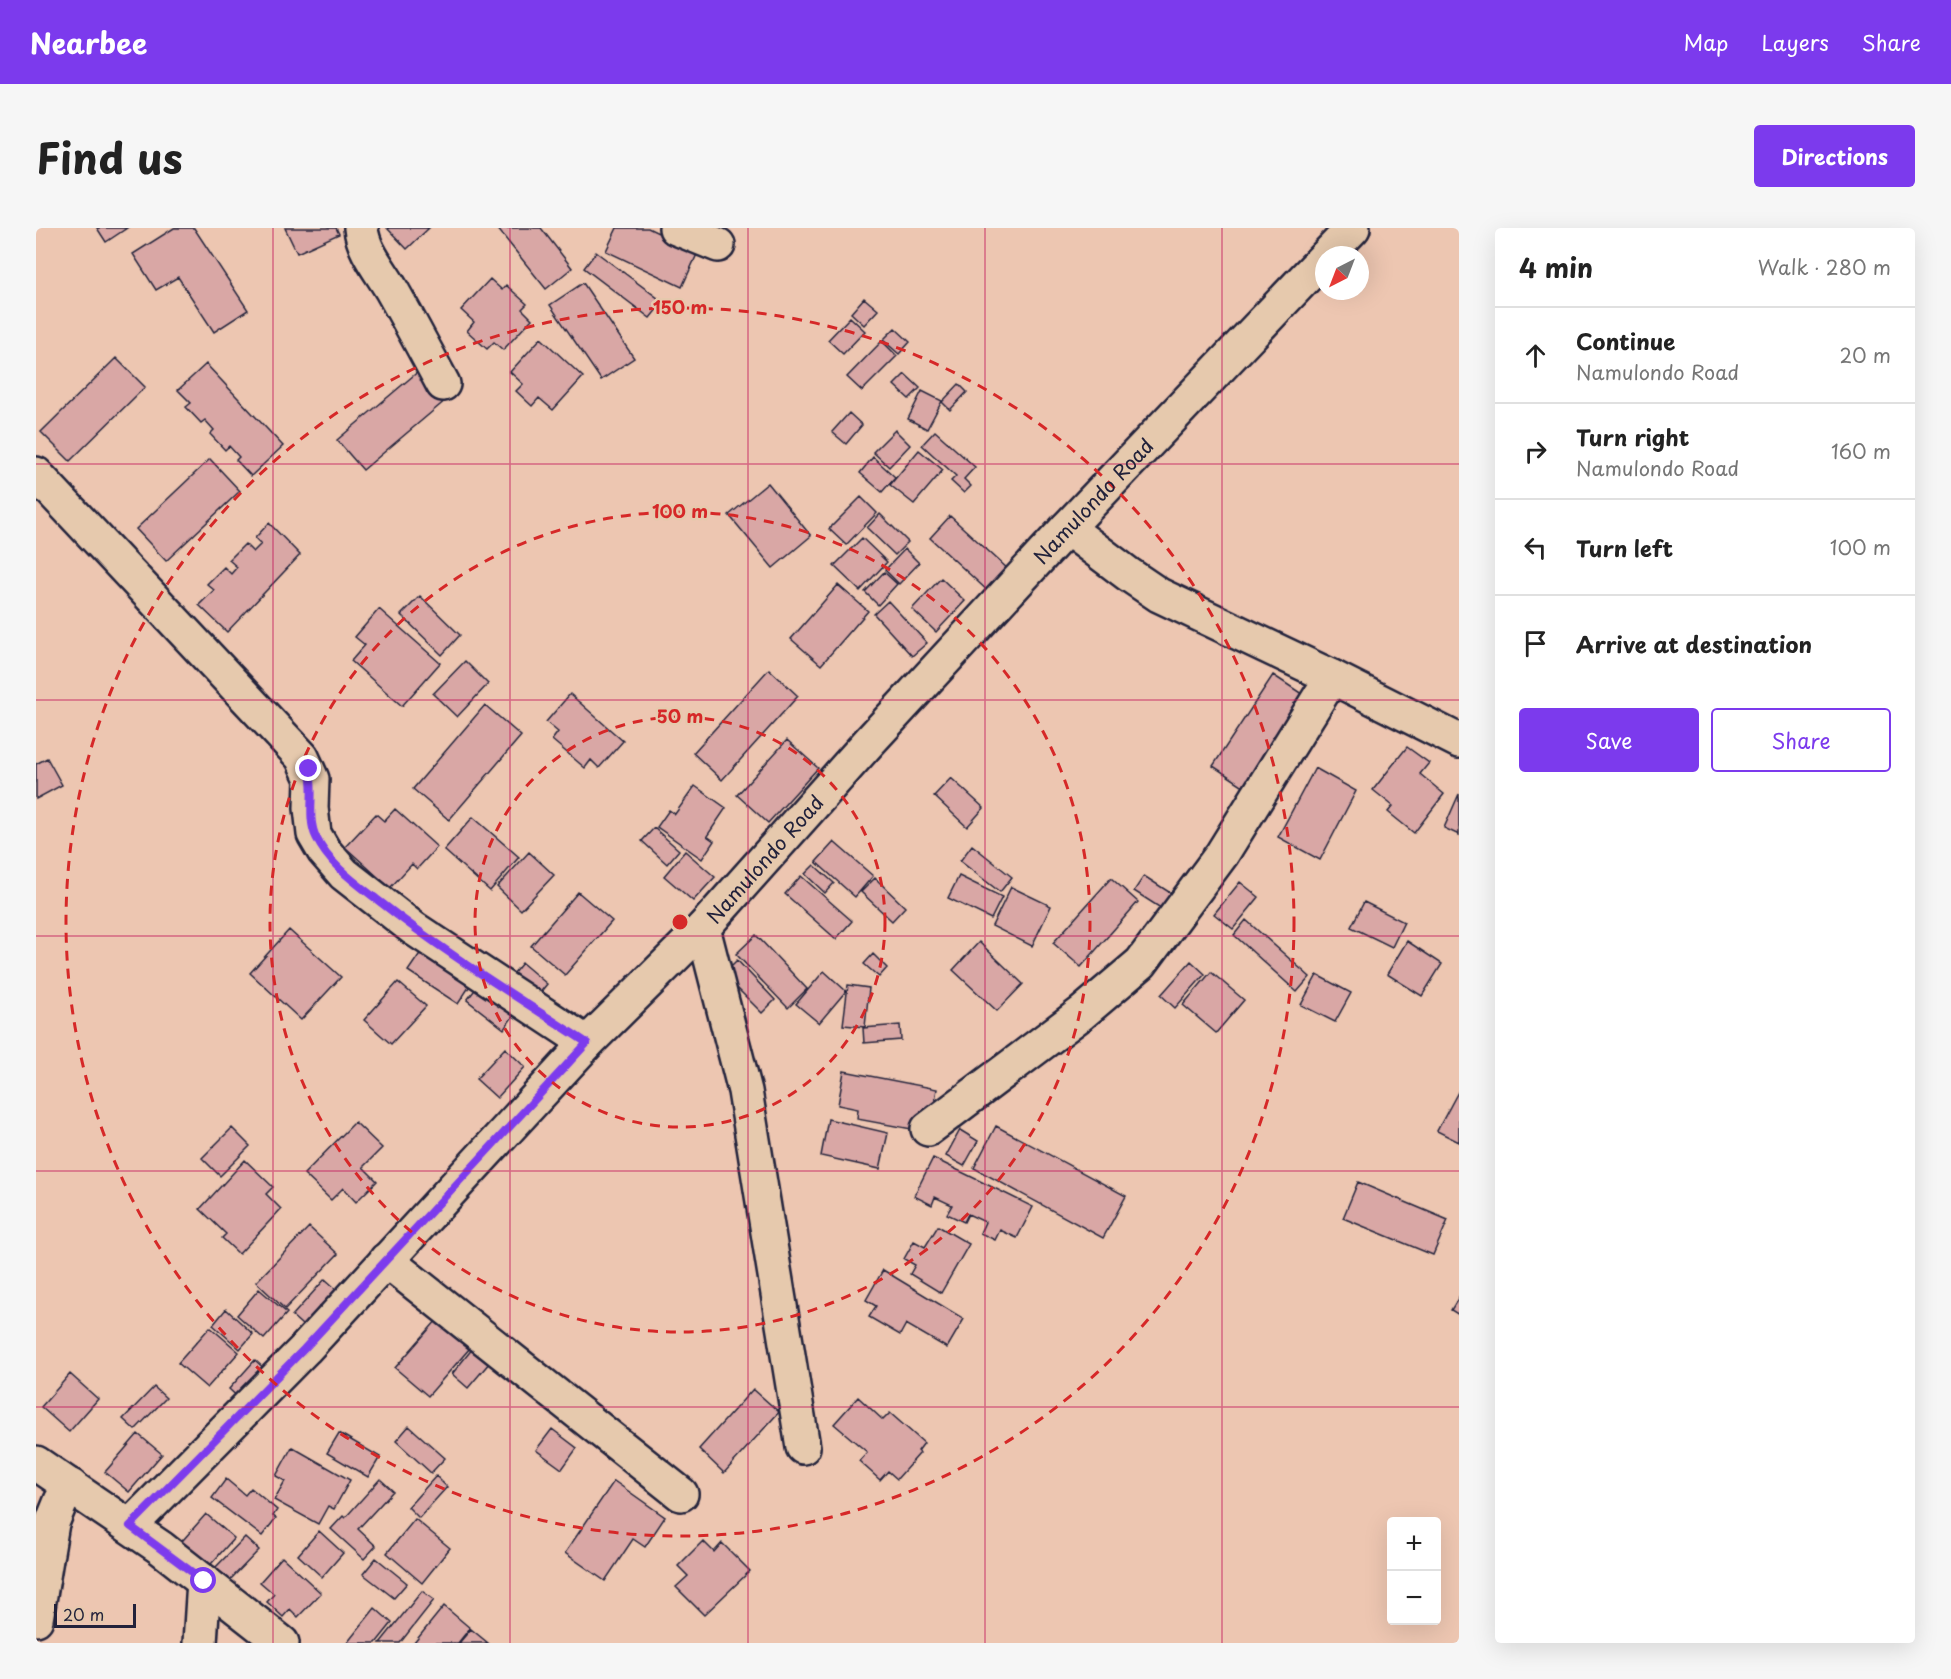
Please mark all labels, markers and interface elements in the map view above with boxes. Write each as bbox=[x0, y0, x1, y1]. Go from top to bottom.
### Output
text: Nearbee bbox=[30, 21, 147, 64]
text: Map bbox=[1684, 26, 1728, 58]
text: Layers bbox=[1761, 26, 1829, 58]
text: Share bbox=[1862, 26, 1921, 58]
text: Find us bbox=[36, 125, 183, 188]
button: Directions bbox=[1754, 125, 1915, 187]
north arrow bbox=[1315, 246, 1369, 300]
text: 4 min bbox=[1519, 248, 1593, 287]
text: Walk · 280 m bbox=[1758, 252, 1891, 282]
text: 150 m bbox=[653, 293, 707, 320]
text: Continue bbox=[1576, 324, 1675, 357]
icon: ahead bbox=[1519, 339, 1552, 372]
text: 20 m bbox=[1839, 340, 1891, 370]
text: Namulondo Road bbox=[1576, 357, 1739, 387]
text: Turn right bbox=[1576, 420, 1689, 453]
street label: Namulondo Road bbox=[1026, 431, 1160, 570]
icon: right bbox=[1519, 435, 1552, 468]
text: 160 m bbox=[1831, 436, 1891, 466]
text: Namulondo Road bbox=[1576, 453, 1739, 483]
text: 100 m bbox=[652, 497, 708, 524]
icon: left bbox=[1519, 531, 1552, 564]
text: Turn left bbox=[1576, 531, 1673, 564]
text: 100 m bbox=[1830, 532, 1891, 562]
icon: arrive bbox=[1519, 627, 1552, 660]
text: Arrive at destination bbox=[1576, 627, 1812, 660]
text: 50 m bbox=[657, 702, 703, 729]
button: Save bbox=[1519, 708, 1699, 772]
button: Share bbox=[1711, 708, 1891, 772]
route end bbox=[295, 755, 321, 781]
street label: Namulondo Road bbox=[699, 788, 830, 930]
centre of rings bbox=[670, 912, 690, 932]
map controls bbox=[1387, 1517, 1441, 1625]
button: + bbox=[1387, 1517, 1441, 1571]
route start bbox=[190, 1567, 216, 1593]
button: − bbox=[1387, 1571, 1441, 1625]
scale bar bbox=[54, 1601, 136, 1628]
text: 20 m bbox=[63, 1602, 104, 1626]

